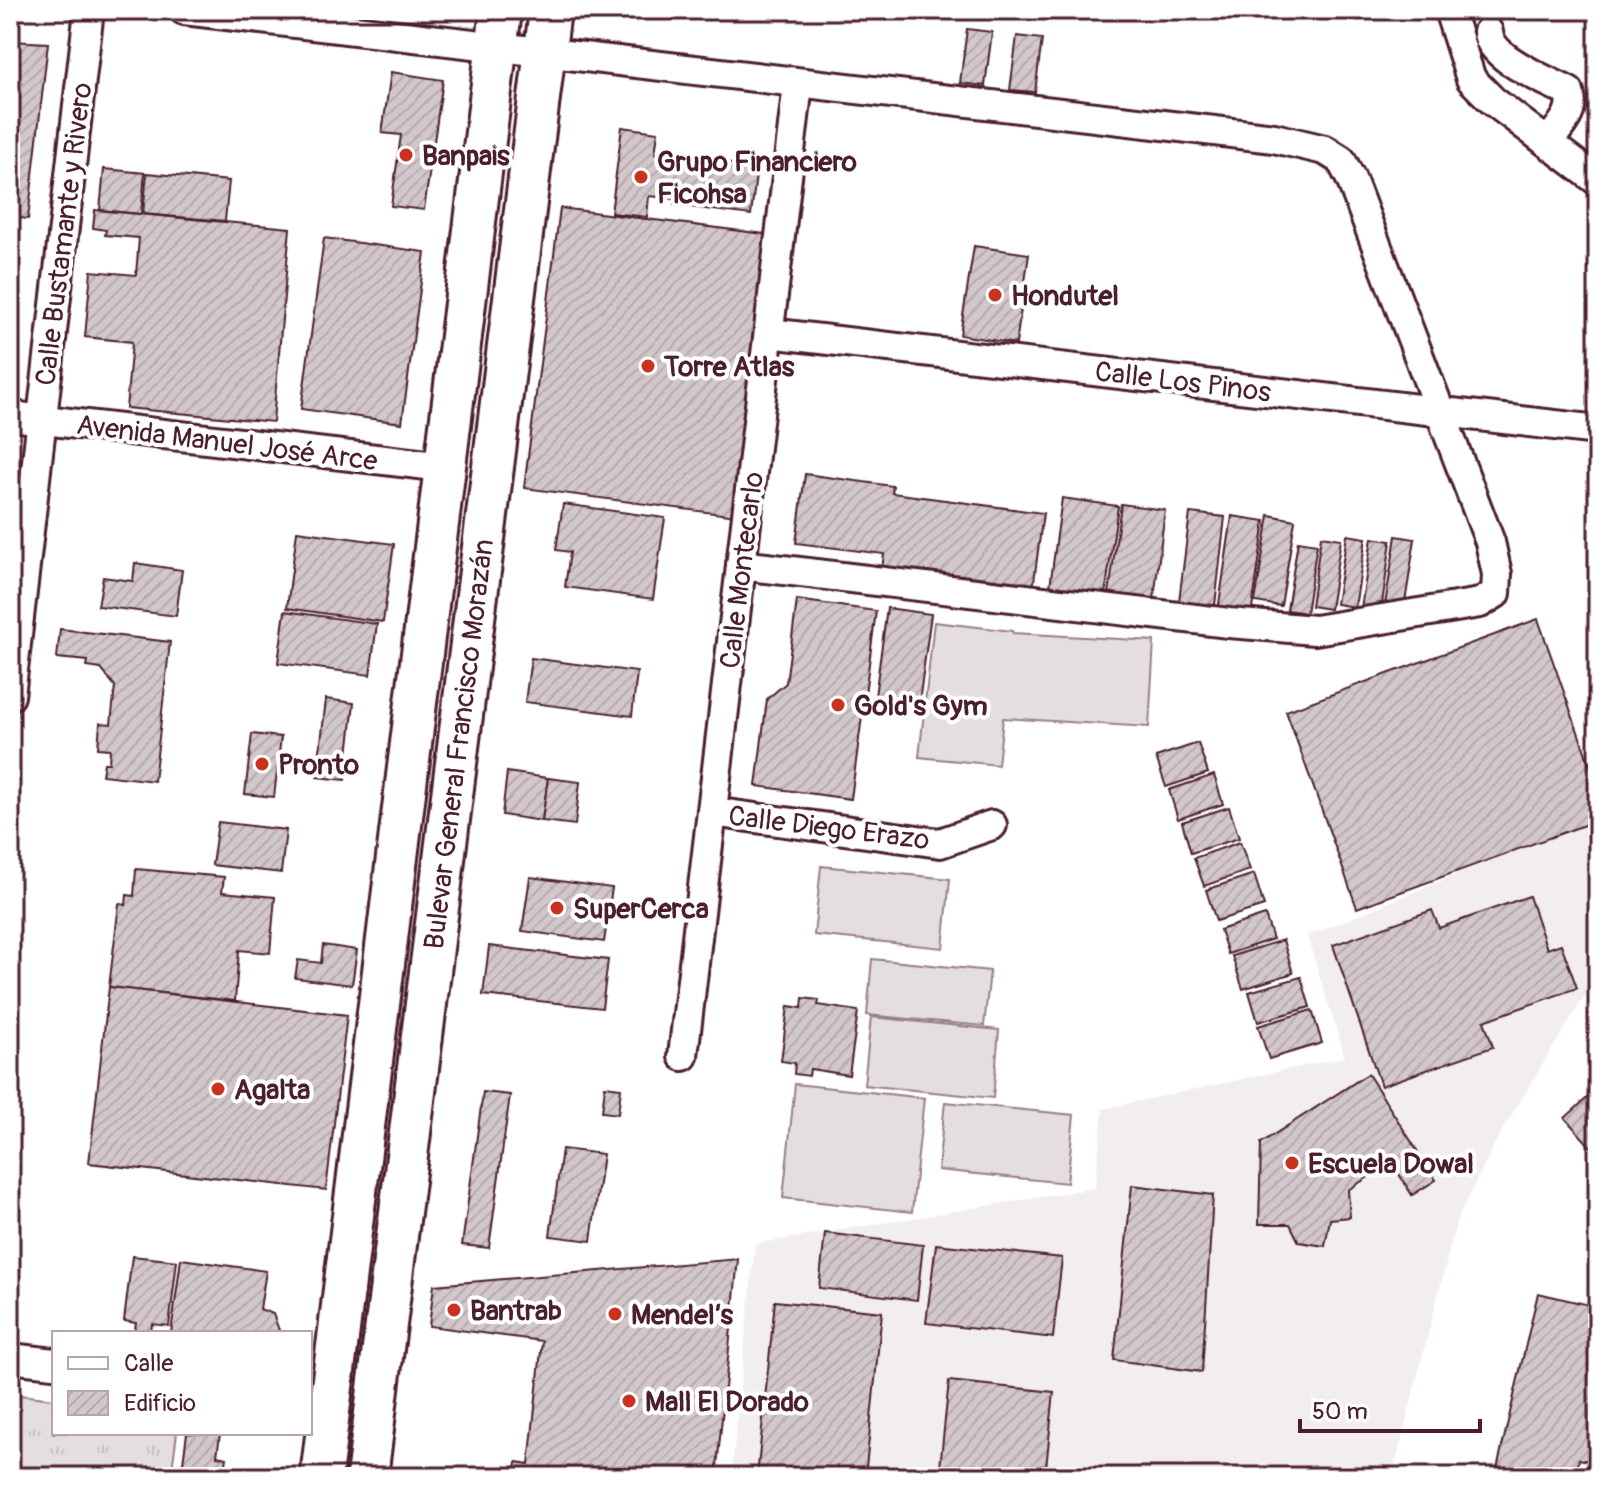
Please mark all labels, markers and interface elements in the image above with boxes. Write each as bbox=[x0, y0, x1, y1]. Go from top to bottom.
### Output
street label: Calle Bustamante y Rivero bbox=[29, 81, 100, 388]
place label: Banpais bbox=[422, 139, 510, 174]
place label: Grupo Financiero Ficohsa bbox=[657, 145, 857, 212]
marker: Banpais bbox=[397, 146, 415, 164]
marker: Grupo Financiero Ficohsa bbox=[632, 168, 650, 186]
place label: Hondutel bbox=[1011, 279, 1119, 314]
marker: Hondutel bbox=[986, 286, 1004, 304]
place label: Torre Atlas bbox=[663, 350, 795, 385]
street label: Calle Los Pinos bbox=[1093, 354, 1273, 411]
marker: Torre Atlas bbox=[639, 357, 657, 375]
street label: Avenida Manuel José Arce bbox=[74, 408, 379, 479]
street label: Calle Montecarlo bbox=[713, 470, 772, 671]
street label: Bulevar General Francisco Morazán bbox=[417, 537, 502, 951]
place label: Gold's Gym bbox=[854, 689, 988, 724]
marker: Gold's Gym bbox=[829, 696, 847, 714]
place label: Pronto bbox=[278, 748, 359, 783]
marker: Pronto bbox=[253, 755, 271, 773]
street label: Calle Diego Erazo bbox=[726, 799, 931, 858]
place label: SuperCerca bbox=[573, 892, 709, 927]
marker: SuperCerca bbox=[548, 899, 566, 917]
place label: Agalta bbox=[234, 1073, 310, 1108]
marker: Agalta bbox=[209, 1080, 227, 1098]
place label: Escuela Dowal bbox=[1308, 1147, 1474, 1182]
marker: Escuela Dowal bbox=[1283, 1154, 1301, 1172]
place label: Bantrab bbox=[470, 1294, 562, 1329]
place label: Mendel’s bbox=[631, 1298, 734, 1333]
marker: Bantrab bbox=[445, 1301, 463, 1319]
marker: Mendel’s bbox=[606, 1305, 624, 1323]
legend bbox=[52, 1331, 312, 1435]
text: Calle bbox=[124, 1349, 173, 1378]
scale bar bbox=[1300, 1383, 1480, 1433]
place label: Mall El Dorado bbox=[645, 1385, 809, 1420]
text: Edificio bbox=[124, 1389, 196, 1418]
marker: Mall El Dorado bbox=[620, 1392, 638, 1410]
text: 50 m bbox=[1312, 1397, 1368, 1426]

